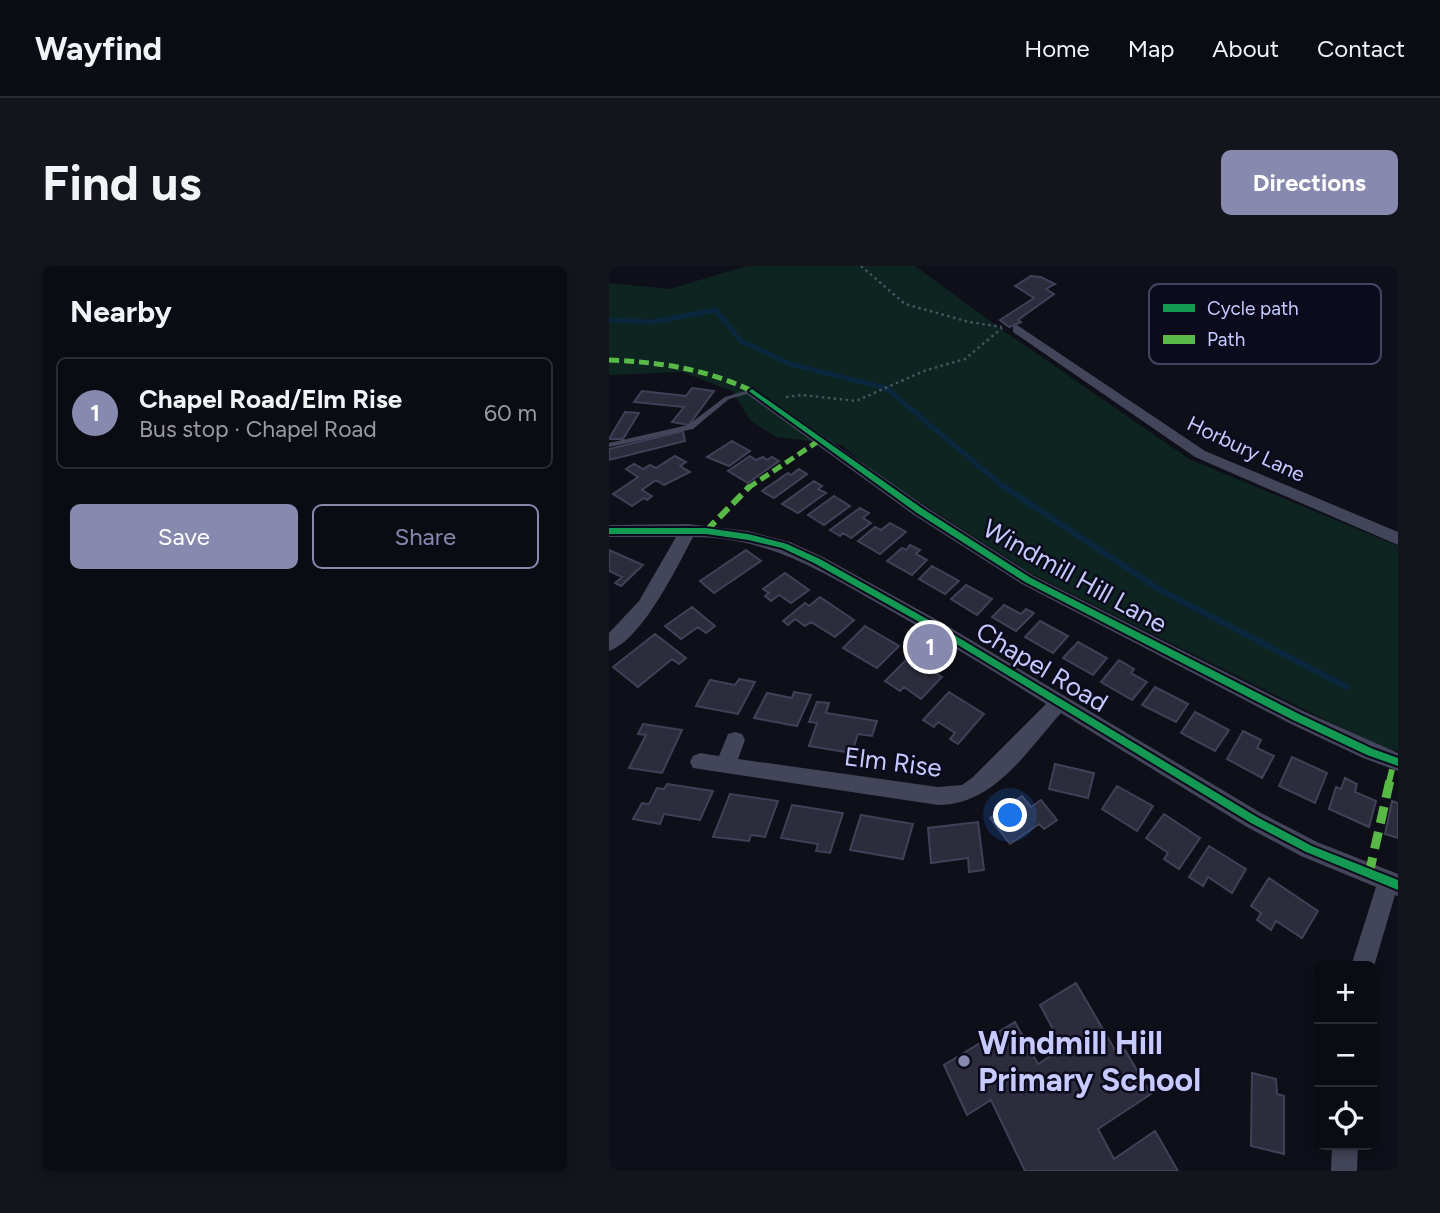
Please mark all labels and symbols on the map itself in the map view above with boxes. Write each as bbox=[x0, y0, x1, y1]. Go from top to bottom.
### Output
legend bbox=[1149, 284, 1381, 364]
text: Cycle path bbox=[1207, 297, 1299, 320]
text: Path bbox=[1207, 328, 1245, 351]
street label: Horbury Lane bbox=[1183, 410, 1309, 487]
street label: Windmill Hill Lane bbox=[977, 512, 1173, 640]
street label: Chapel Road bbox=[970, 615, 1114, 719]
pin: 1 bbox=[907, 621, 953, 673]
street label: Elm Rise bbox=[842, 740, 944, 784]
your location bbox=[993, 798, 1027, 832]
place label: Windmill Hill Primary School bbox=[978, 1024, 1201, 1099]
marker: Windmill Hill Primary School bbox=[956, 1053, 972, 1069]

